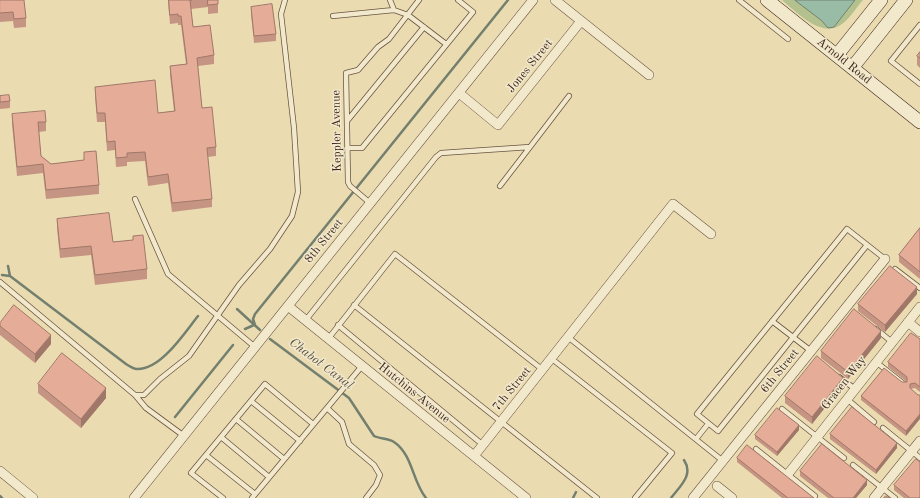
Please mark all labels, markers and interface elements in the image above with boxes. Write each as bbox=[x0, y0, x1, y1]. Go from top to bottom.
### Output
street label: Arnold Road bbox=[814, 35, 874, 87]
street label: Jones Street bbox=[504, 36, 556, 96]
street label: Keppler Avenue bbox=[329, 90, 345, 172]
street label: 8th Street bbox=[302, 216, 346, 266]
water label: Chabot Canal bbox=[286, 335, 356, 393]
street label: 6th Street bbox=[758, 346, 802, 396]
street label: Gracen Way bbox=[819, 353, 869, 413]
street label: Hutchins Avenue bbox=[375, 360, 453, 426]
street label: 7th Street bbox=[490, 364, 534, 414]

